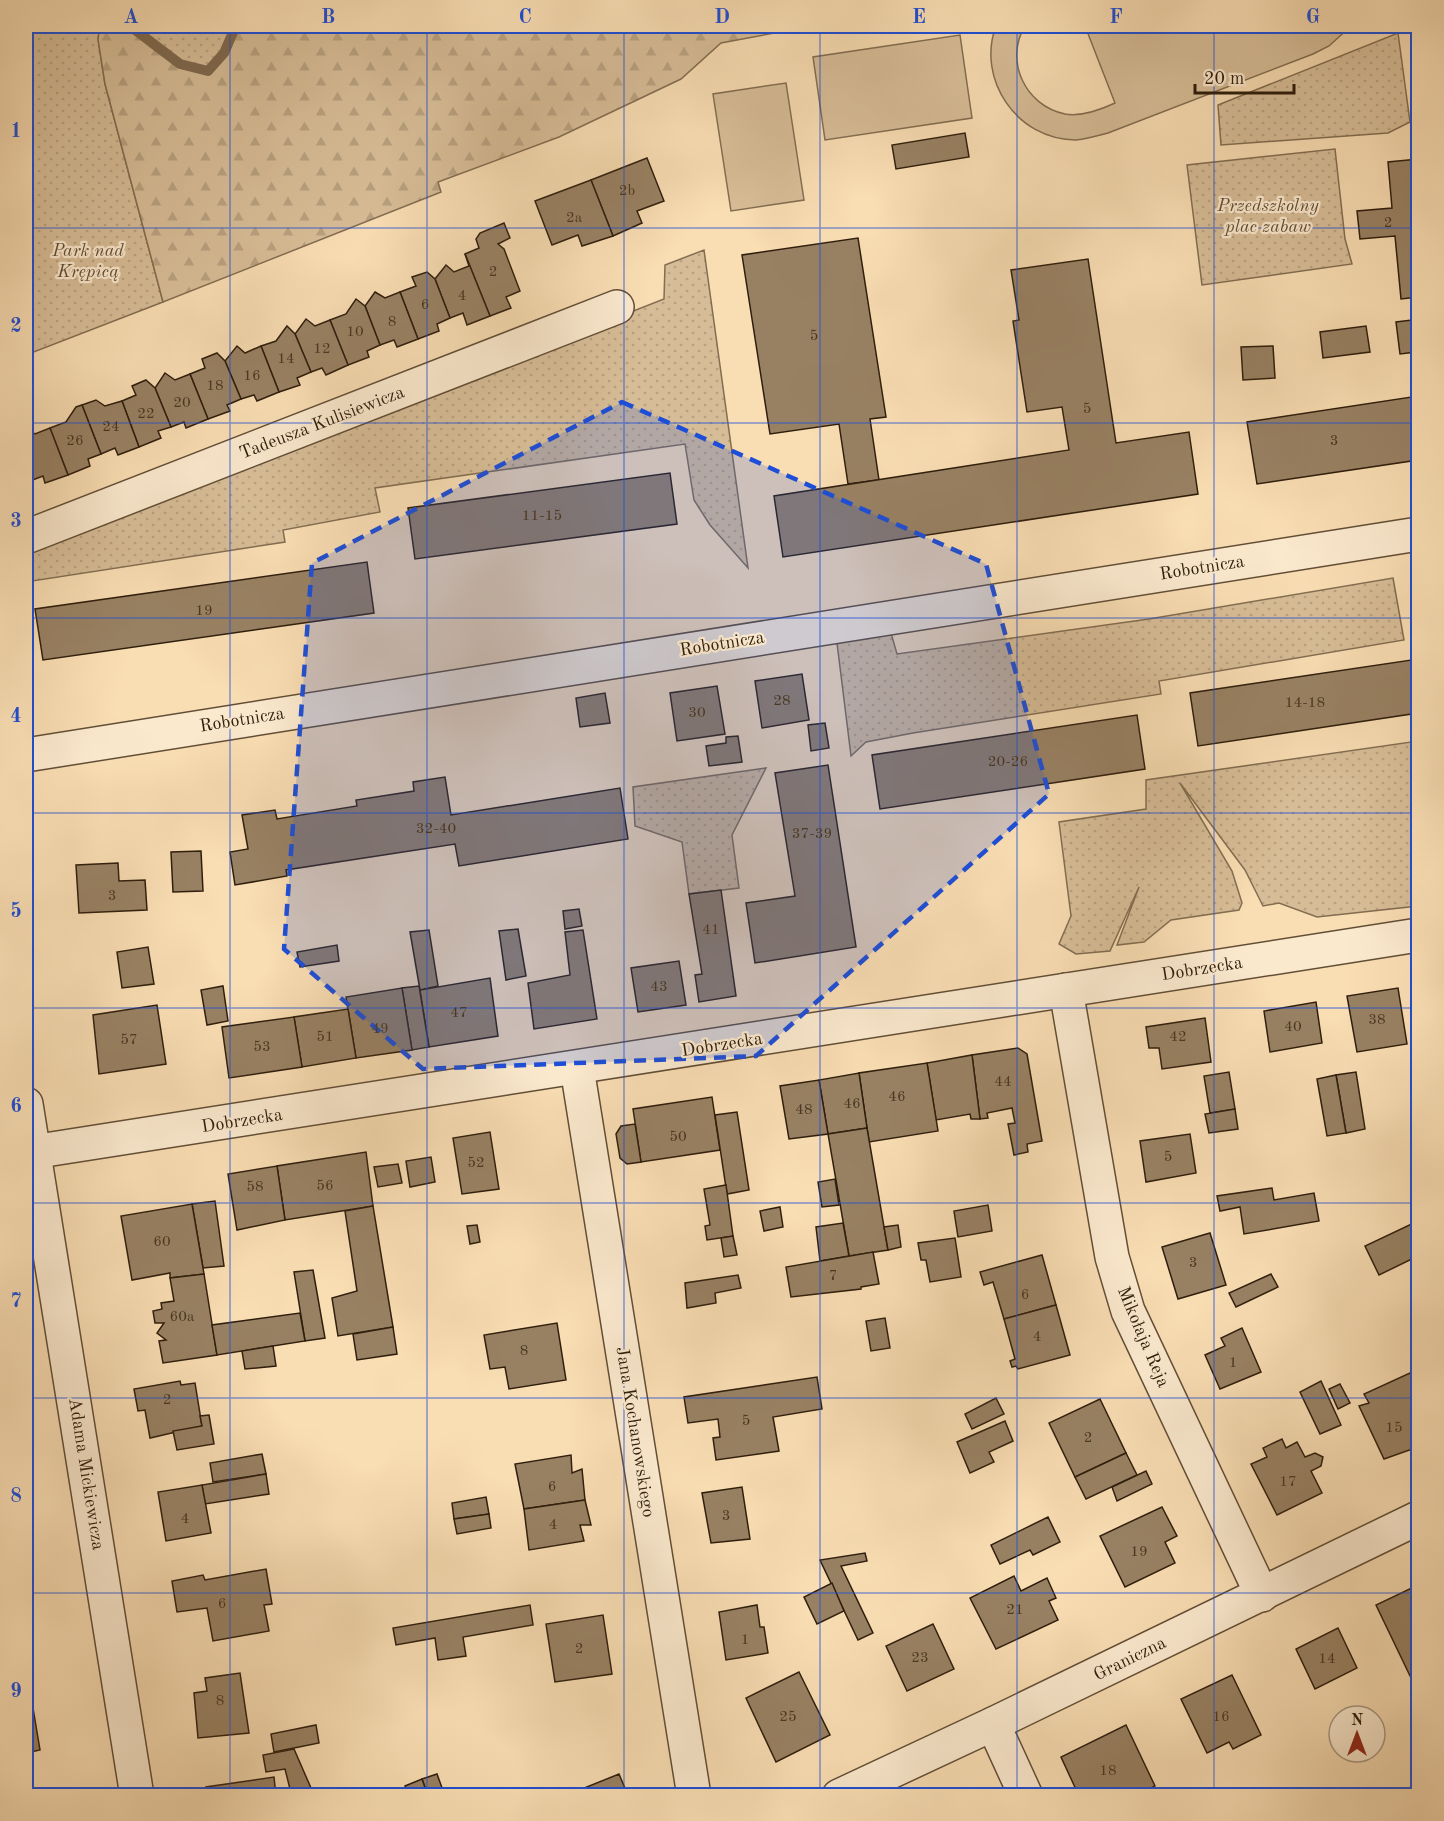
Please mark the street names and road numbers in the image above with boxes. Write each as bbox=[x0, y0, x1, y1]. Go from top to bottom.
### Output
street label: Tadeusza Kulisiewicza bbox=[237, 383, 407, 463]
street label: Robotnicza bbox=[1158, 552, 1246, 584]
street label: Robotnicza bbox=[678, 628, 766, 660]
street label: Robotnicza bbox=[198, 704, 286, 736]
street label: Dobrzecka bbox=[1160, 954, 1244, 984]
street label: Dobrzecka bbox=[680, 1030, 764, 1060]
street label: Dobrzecka bbox=[200, 1106, 284, 1136]
street label: Mikołaja Reja bbox=[1114, 1284, 1172, 1390]
street label: Jana Kochanowskiego bbox=[613, 1345, 657, 1519]
street label: Adama Mickiewicza bbox=[65, 1397, 107, 1552]
street label: Graniczna bbox=[1091, 1634, 1169, 1684]

